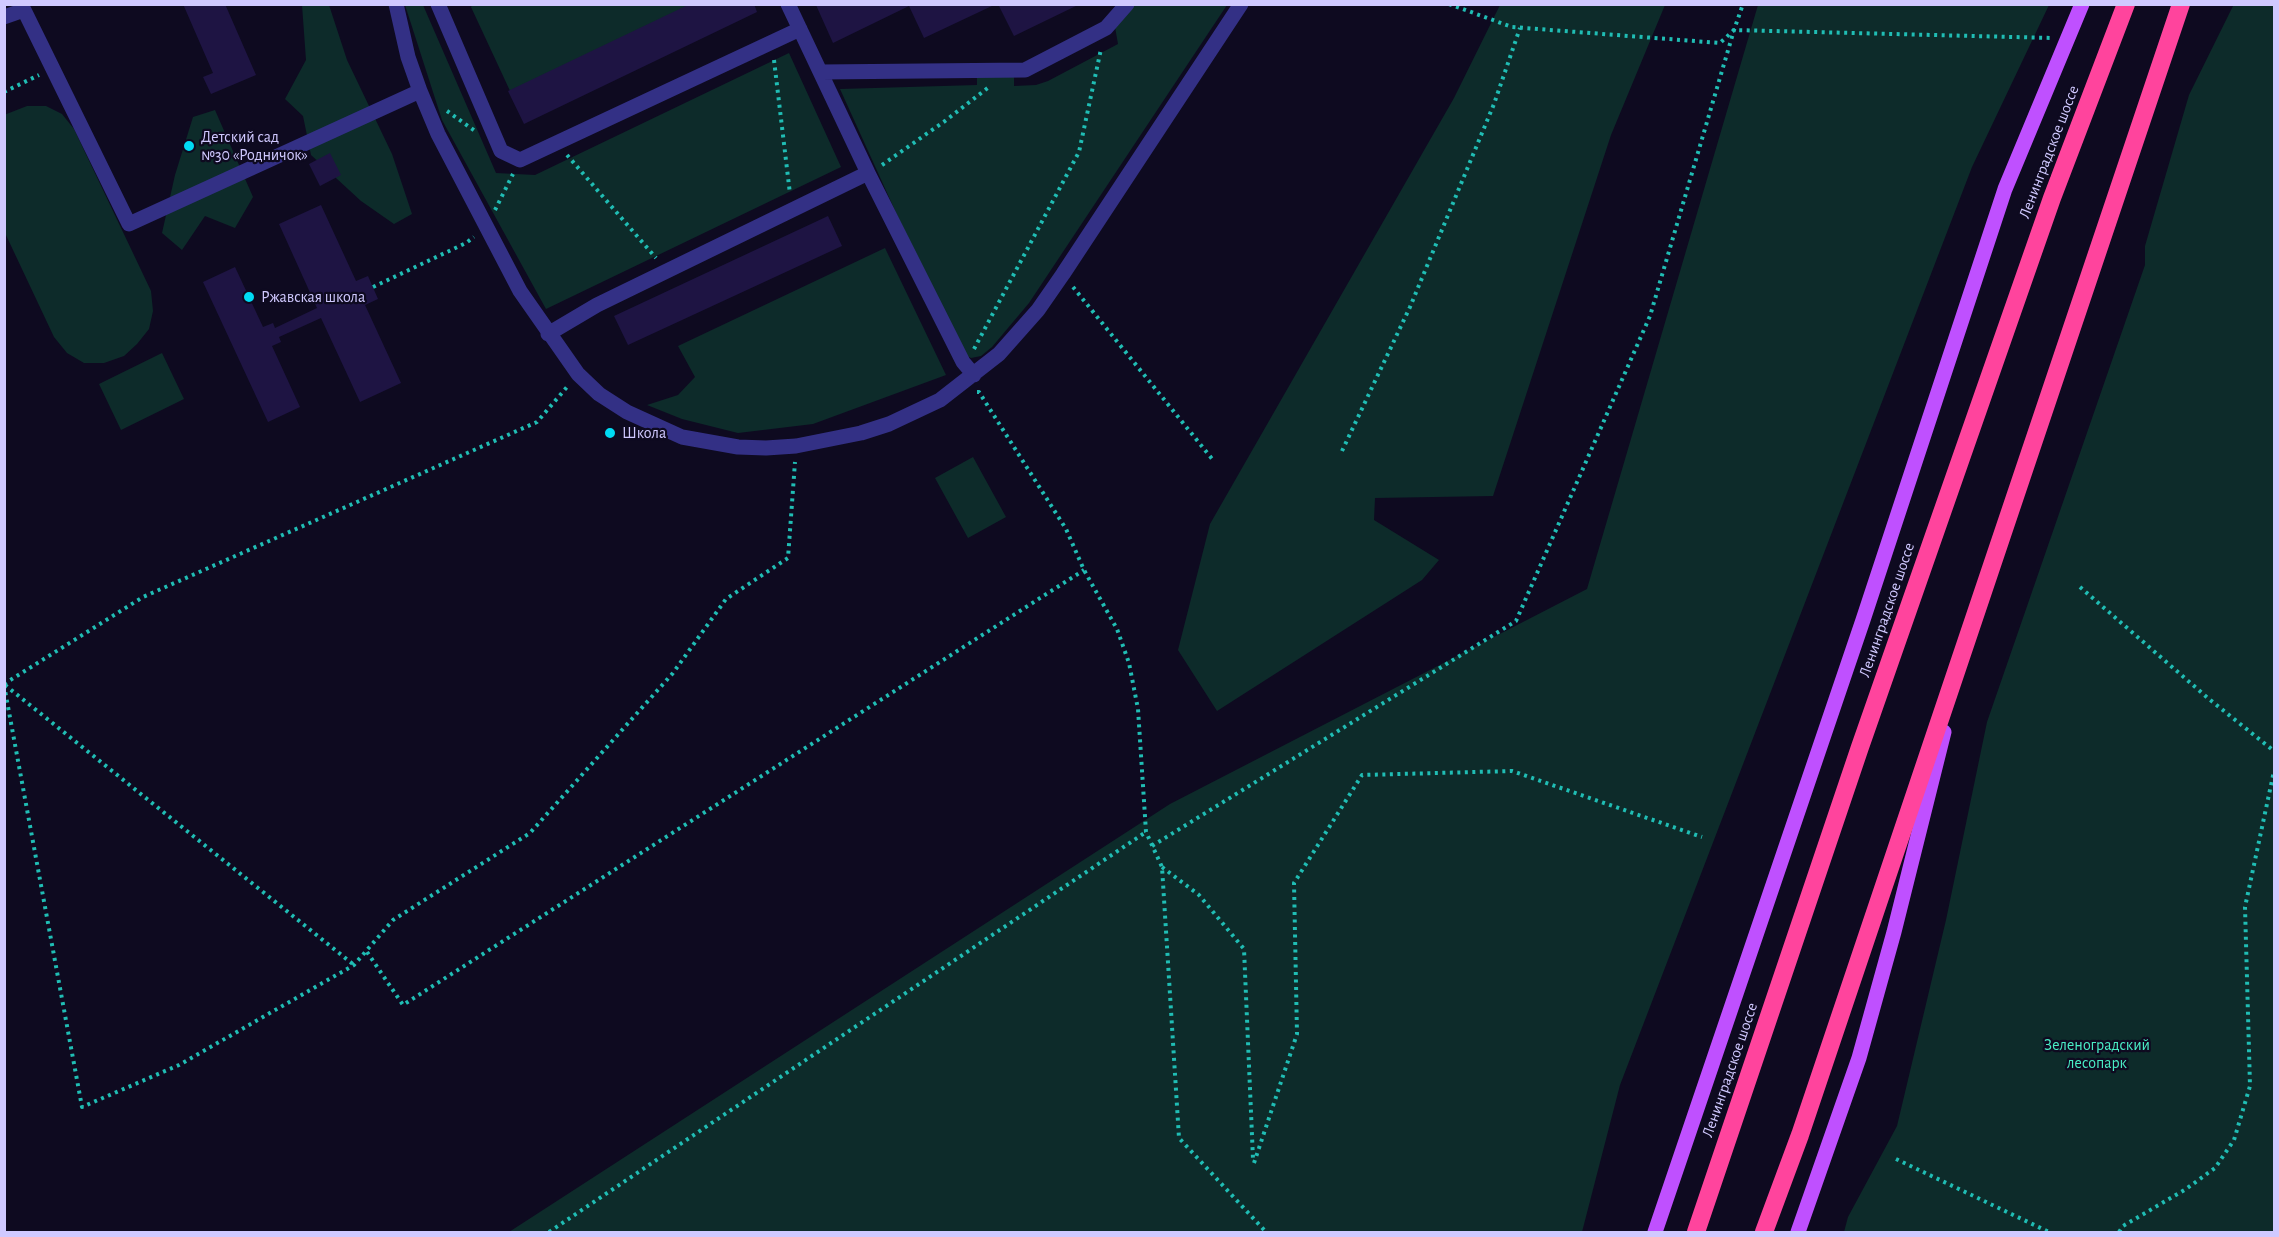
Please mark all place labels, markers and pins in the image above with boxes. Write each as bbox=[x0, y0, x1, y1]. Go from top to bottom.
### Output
place label: Детский сад №30 «Родничок» bbox=[201, 127, 308, 165]
marker: Детский сад №30 «Родничок» bbox=[182, 139, 196, 153]
place label: Ржавская школа bbox=[261, 287, 365, 307]
marker: Ржавская школа bbox=[242, 290, 256, 304]
place label: Школа bbox=[622, 423, 666, 443]
marker: Школа bbox=[603, 426, 617, 440]

